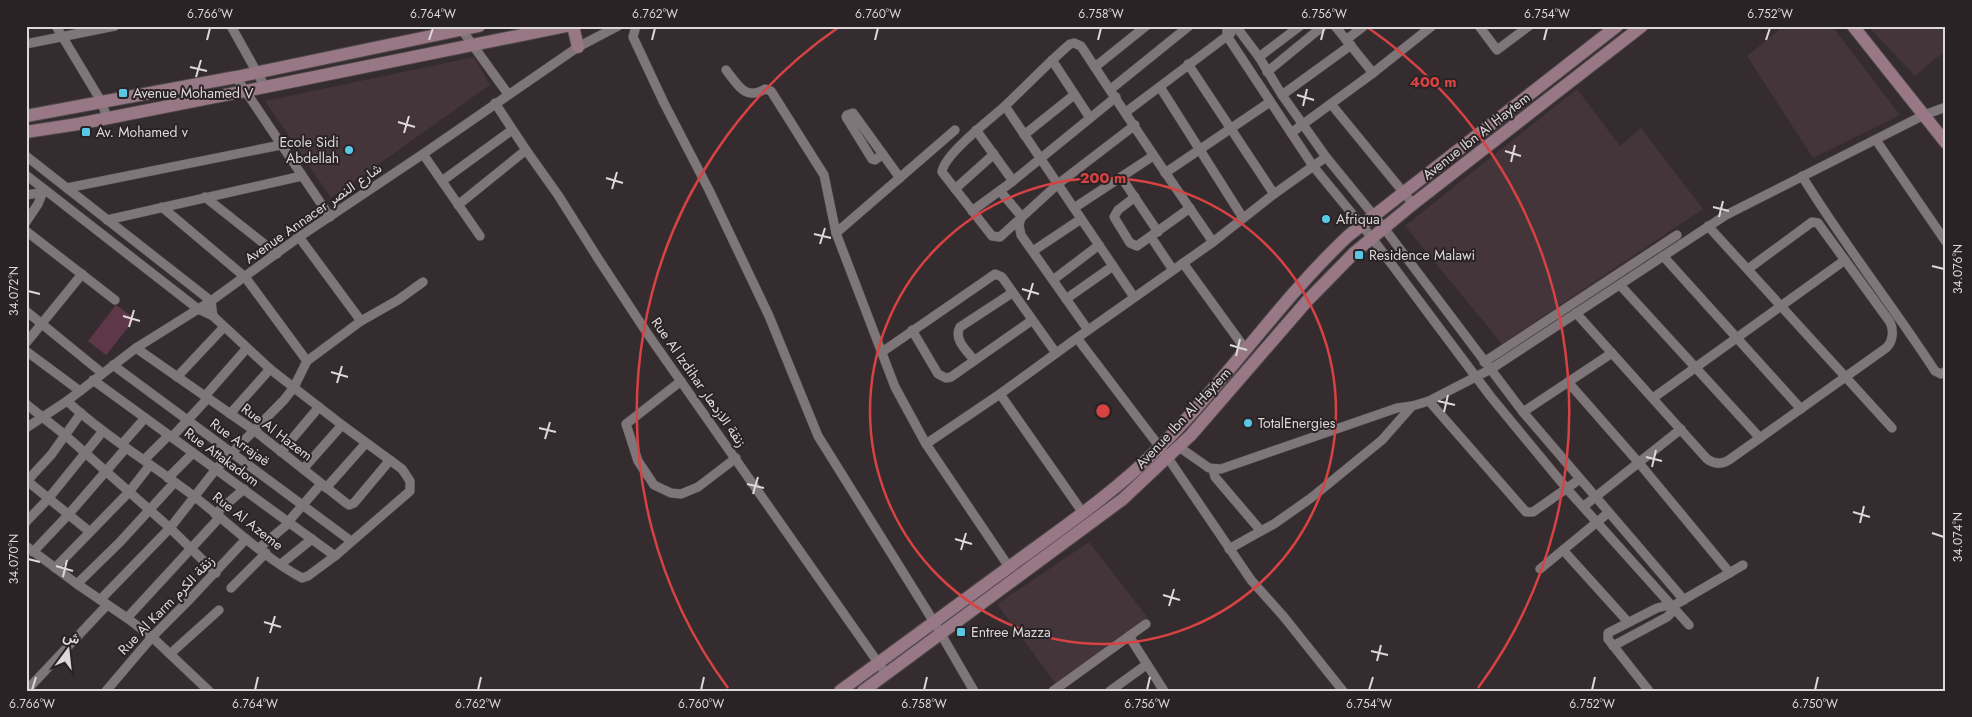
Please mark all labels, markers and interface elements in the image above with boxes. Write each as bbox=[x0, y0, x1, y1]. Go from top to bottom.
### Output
text: 6.766°W bbox=[187, 5, 233, 23]
text: 6.764°W bbox=[410, 5, 456, 23]
text: 6.762°W bbox=[632, 5, 678, 23]
text: 6.760°W bbox=[855, 5, 901, 23]
text: 6.758°W bbox=[1078, 5, 1124, 23]
text: 6.756°W bbox=[1301, 5, 1347, 23]
text: 6.754°W bbox=[1524, 5, 1570, 23]
text: 6.752°W bbox=[1747, 5, 1793, 23]
text: 400 m bbox=[1409, 71, 1457, 93]
place label: Avenue Mohamed V bbox=[133, 83, 254, 103]
marker: Avenue Mohamed V bbox=[117, 87, 129, 99]
street label: Avenue Ibn Al Haytem bbox=[1418, 88, 1534, 184]
place label: Av. Mohamed v bbox=[96, 122, 189, 142]
marker: Av. Mohamed v bbox=[80, 126, 92, 138]
place label: Ecole Sidi Abdellah bbox=[279, 132, 339, 168]
marker: Ecole Sidi Abdellah bbox=[343, 144, 355, 156]
street label: Avenue Annacer شارع النصر bbox=[240, 158, 386, 269]
text: 200 m bbox=[1080, 167, 1126, 189]
place label: Afriqua bbox=[1336, 209, 1380, 229]
marker: Afriqua bbox=[1320, 213, 1332, 225]
text: 34.076°N bbox=[1949, 244, 1967, 294]
place label: Residence Malawi bbox=[1369, 245, 1475, 265]
marker: Residence Malawi bbox=[1353, 249, 1365, 261]
text: 34.072°N bbox=[5, 266, 23, 316]
street label: Rue Al Izdihar زنقة الازدهار bbox=[647, 313, 751, 451]
street label: Avenue Ibn Al Haytem bbox=[1131, 363, 1235, 473]
street label: Rue Al Hazem bbox=[237, 399, 317, 465]
centre of rings bbox=[1094, 402, 1112, 420]
street label: Rue Arrajaë bbox=[206, 413, 274, 471]
place label: TotalEnergies bbox=[1258, 413, 1336, 433]
marker: TotalEnergies bbox=[1242, 417, 1254, 429]
street label: Rue Attakadom bbox=[180, 423, 264, 491]
street label: Rue Al Azeme bbox=[208, 487, 288, 555]
text: 34.074°N bbox=[1949, 512, 1967, 562]
text: 34.070°N bbox=[5, 534, 23, 584]
street label: Rue Al Karm زنقة الكرم bbox=[113, 551, 219, 659]
place label: Entree Mazza bbox=[971, 622, 1051, 642]
north arrow bbox=[42, 624, 92, 674]
text: ش bbox=[61, 626, 82, 649]
marker: Entree Mazza bbox=[955, 626, 967, 638]
text: 6.766°W bbox=[9, 695, 55, 713]
text: 6.764°W bbox=[232, 695, 278, 713]
text: 6.762°W bbox=[455, 695, 501, 713]
text: 6.760°W bbox=[678, 695, 724, 713]
text: 6.758°W bbox=[901, 695, 947, 713]
text: 6.756°W bbox=[1124, 695, 1170, 713]
text: 6.754°W bbox=[1346, 695, 1392, 713]
text: 6.752°W bbox=[1569, 695, 1615, 713]
text: 6.750°W bbox=[1792, 695, 1838, 713]

